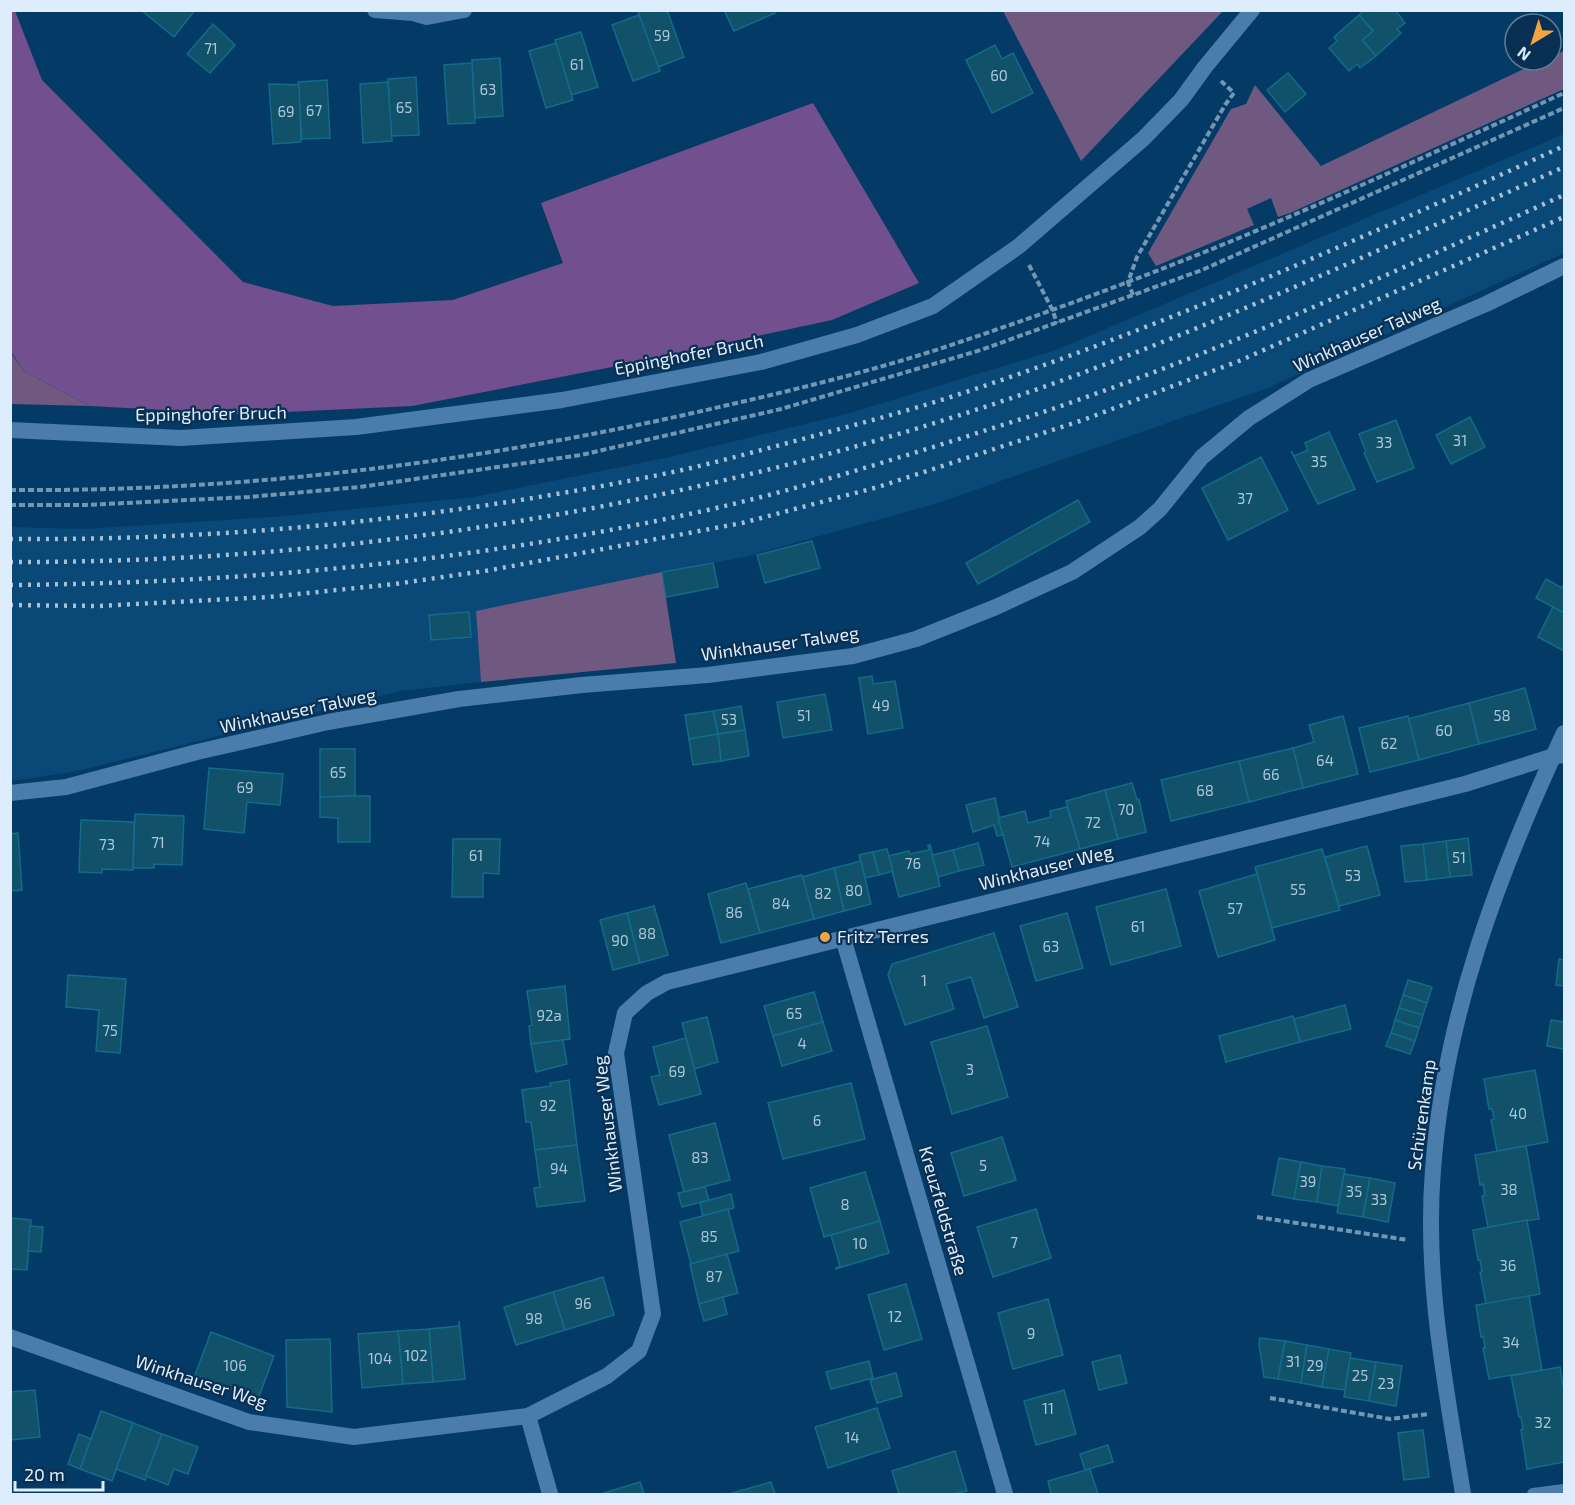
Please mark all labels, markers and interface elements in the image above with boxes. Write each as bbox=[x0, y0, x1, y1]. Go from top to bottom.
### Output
north arrow bbox=[1503, 12, 1563, 72]
house number: 59 bbox=[654, 26, 670, 44]
house number: 71 bbox=[204, 39, 218, 57]
text: N bbox=[1513, 43, 1534, 65]
house number: 61 bbox=[570, 55, 584, 73]
house number: 60 bbox=[990, 66, 1008, 84]
house number: 63 bbox=[480, 80, 496, 98]
house number: 65 bbox=[396, 98, 412, 116]
house number: 67 bbox=[306, 101, 322, 119]
house number: 69 bbox=[277, 102, 295, 120]
street label: Winkhauser Talweg bbox=[1289, 292, 1444, 377]
street label: Eppinghofer Bruch bbox=[612, 329, 765, 379]
street label: Eppinghofer Bruch bbox=[135, 401, 287, 425]
house number: 31 bbox=[1453, 431, 1467, 449]
house number: 33 bbox=[1376, 433, 1392, 451]
house number: 35 bbox=[1311, 452, 1327, 470]
house number: 37 bbox=[1237, 489, 1253, 507]
street label: Winkhauser Talweg bbox=[699, 621, 860, 665]
street label: Winkhauser Talweg bbox=[218, 683, 378, 737]
house number: 49 bbox=[872, 696, 890, 714]
house number: 51 bbox=[797, 706, 811, 724]
house number: 58 bbox=[1493, 706, 1511, 724]
house number: 53 bbox=[721, 710, 737, 728]
house number: 60 bbox=[1435, 721, 1453, 739]
house number: 62 bbox=[1380, 734, 1398, 752]
house number: 64 bbox=[1316, 751, 1334, 769]
house number: 65 bbox=[330, 763, 346, 781]
house number: 66 bbox=[1262, 765, 1280, 783]
house number: 69 bbox=[236, 778, 254, 796]
house number: 68 bbox=[1196, 781, 1214, 799]
house number: 70 bbox=[1118, 800, 1134, 818]
house number: 72 bbox=[1085, 813, 1101, 831]
house number: 74 bbox=[1034, 832, 1050, 850]
house number: 71 bbox=[151, 833, 165, 851]
house number: 73 bbox=[99, 835, 115, 853]
street label: Winkhauser Weg bbox=[976, 840, 1115, 894]
house number: 61 bbox=[469, 846, 483, 864]
house number: 51 bbox=[1452, 848, 1466, 866]
house number: 76 bbox=[905, 854, 921, 872]
house number: 53 bbox=[1345, 866, 1361, 884]
house number: 55 bbox=[1290, 880, 1306, 898]
house number: 80 bbox=[845, 881, 863, 899]
house number: 82 bbox=[814, 884, 832, 902]
house number: 84 bbox=[772, 894, 790, 912]
house number: 57 bbox=[1227, 899, 1243, 917]
house number: 86 bbox=[725, 903, 743, 921]
house number: 61 bbox=[1131, 917, 1145, 935]
house number: 88 bbox=[638, 924, 656, 942]
place label: Fritz Terres bbox=[837, 925, 929, 947]
marker: Fritz Terres bbox=[818, 930, 832, 944]
house number: 90 bbox=[611, 931, 629, 949]
house number: 63 bbox=[1043, 937, 1059, 955]
house number: 1 bbox=[921, 971, 927, 989]
house number: 65 bbox=[786, 1004, 802, 1022]
house number: 92a bbox=[536, 1006, 562, 1024]
house number: 75 bbox=[102, 1021, 118, 1039]
house number: 4 bbox=[797, 1034, 807, 1052]
street label: Winkhauser Weg bbox=[588, 1054, 626, 1194]
street label: Schürenkamp bbox=[1402, 1058, 1440, 1172]
house number: 3 bbox=[966, 1060, 974, 1078]
house number: 69 bbox=[668, 1062, 686, 1080]
house number: 92 bbox=[539, 1096, 557, 1114]
house number: 40 bbox=[1509, 1104, 1527, 1122]
house number: 6 bbox=[813, 1111, 821, 1129]
street label: Kreuzfeldstraße bbox=[915, 1143, 973, 1278]
house number: 83 bbox=[691, 1148, 709, 1166]
house number: 5 bbox=[979, 1156, 987, 1174]
house number: 94 bbox=[550, 1159, 568, 1177]
house number: 39 bbox=[1300, 1172, 1316, 1190]
house number: 38 bbox=[1500, 1180, 1518, 1198]
house number: 35 bbox=[1346, 1182, 1362, 1200]
house number: 33 bbox=[1371, 1190, 1387, 1208]
house number: 8 bbox=[840, 1195, 850, 1213]
house number: 85 bbox=[700, 1227, 718, 1245]
house number: 7 bbox=[1010, 1233, 1018, 1251]
house number: 10 bbox=[852, 1234, 868, 1252]
house number: 36 bbox=[1500, 1256, 1516, 1274]
house number: 87 bbox=[706, 1267, 723, 1285]
house number: 96 bbox=[574, 1294, 592, 1312]
house number: 12 bbox=[888, 1307, 902, 1325]
house number: 98 bbox=[525, 1309, 543, 1327]
house number: 9 bbox=[1027, 1324, 1035, 1342]
house number: 34 bbox=[1502, 1333, 1520, 1351]
house number: 102 bbox=[404, 1346, 428, 1364]
street label: Winkhauser Weg bbox=[132, 1349, 270, 1413]
house number: 104 bbox=[368, 1349, 392, 1367]
house number: 31 bbox=[1286, 1352, 1300, 1370]
house number: 106 bbox=[223, 1356, 247, 1374]
house number: 29 bbox=[1306, 1356, 1324, 1374]
house number: 25 bbox=[1352, 1366, 1368, 1384]
house number: 23 bbox=[1378, 1374, 1394, 1392]
house number: 11 bbox=[1042, 1399, 1054, 1417]
house number: 32 bbox=[1535, 1413, 1551, 1431]
house number: 14 bbox=[844, 1428, 860, 1446]
scale bar bbox=[15, 1454, 104, 1492]
text: 20 m bbox=[24, 1463, 65, 1485]

